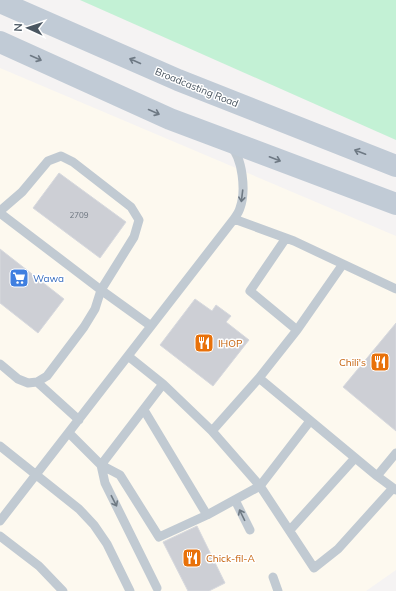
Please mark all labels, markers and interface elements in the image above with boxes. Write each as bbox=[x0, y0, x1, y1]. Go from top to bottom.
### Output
north arrow bbox=[8, 8, 48, 48]
text: N bbox=[11, 23, 25, 32]
one-way arrow bbox=[29, 55, 41, 62]
one-way arrow bbox=[130, 57, 142, 64]
street label: Broadcasting Road bbox=[153, 65, 240, 110]
one-way arrow bbox=[148, 109, 160, 116]
one-way arrow bbox=[354, 147, 366, 155]
one-way arrow bbox=[269, 155, 281, 163]
one-way arrow bbox=[238, 190, 246, 203]
house number: 2709 bbox=[69, 210, 89, 220]
supermarket icon: Wawa bbox=[8, 267, 30, 289]
place label: Wawa bbox=[33, 272, 64, 285]
restaurant icon: IHOP bbox=[193, 332, 215, 354]
place label: IHOP bbox=[218, 337, 243, 350]
restaurant icon: Chili's bbox=[369, 351, 391, 373]
place label: Chili's bbox=[339, 356, 366, 369]
one-way arrow bbox=[111, 495, 118, 507]
one-way arrow bbox=[238, 509, 245, 521]
restaurant icon: Chick-fil-A bbox=[181, 547, 203, 569]
place label: Chick-fil-A bbox=[206, 552, 255, 565]

